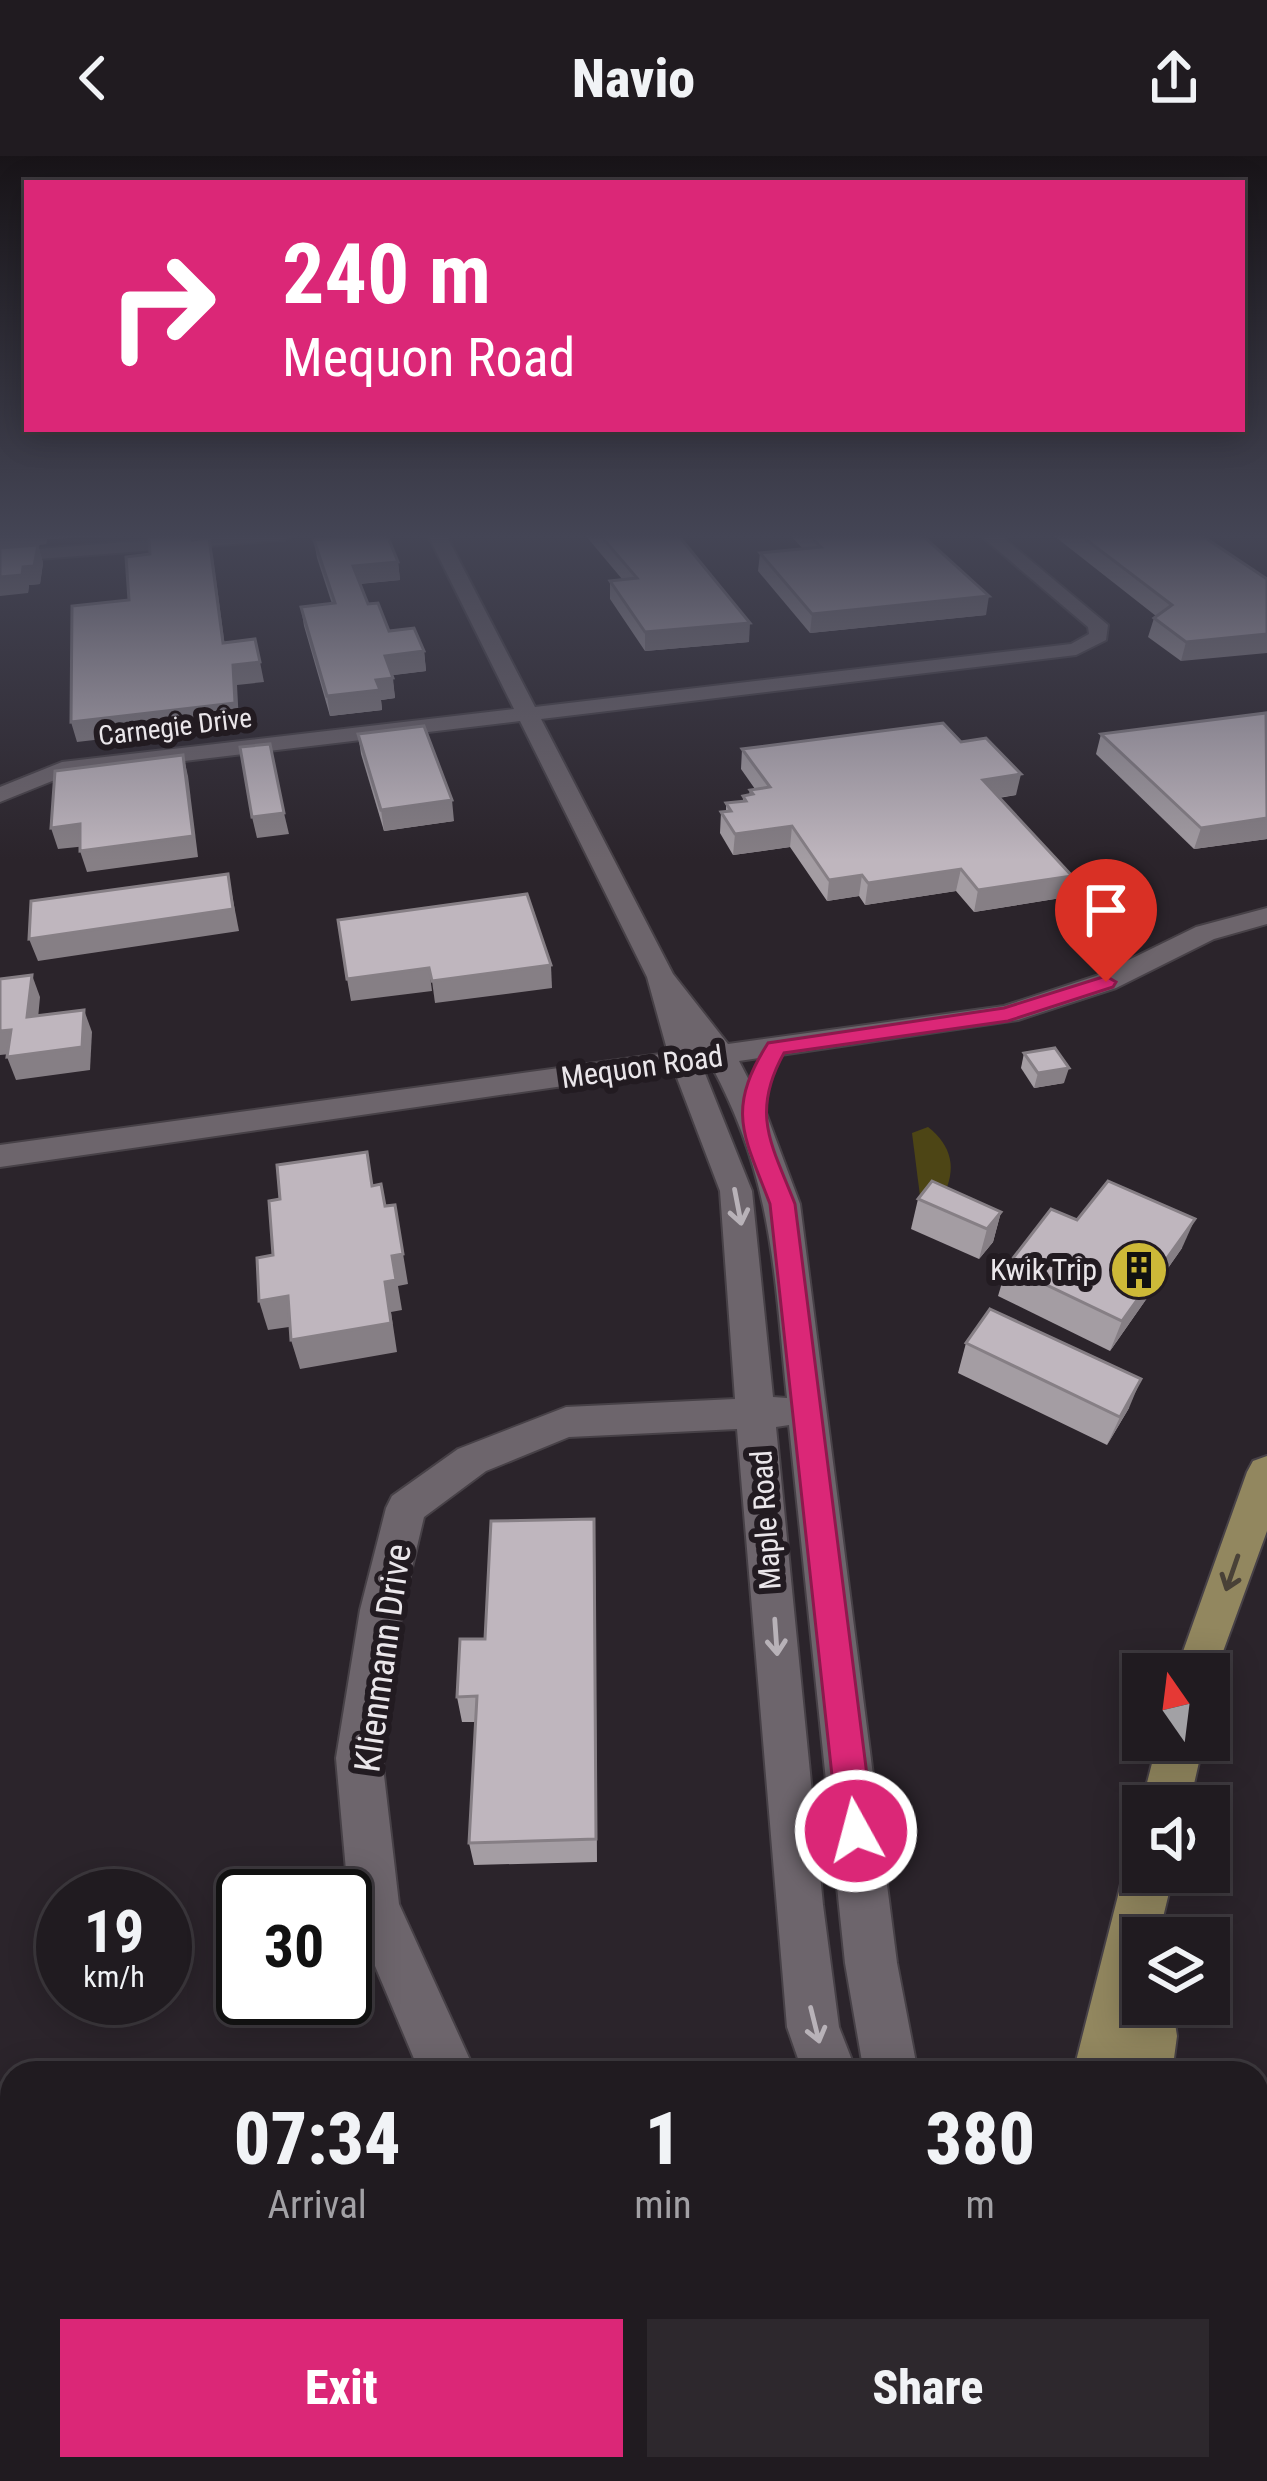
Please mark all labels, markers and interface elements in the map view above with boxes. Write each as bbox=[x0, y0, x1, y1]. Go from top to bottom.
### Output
icon: back bbox=[60, 45, 126, 111]
icon: share bbox=[1141, 45, 1207, 111]
text: Navio bbox=[572, 47, 695, 110]
text: 240 m bbox=[282, 225, 491, 324]
icon: right bbox=[84, 228, 240, 384]
text: Mequon Road bbox=[282, 326, 575, 389]
street label: Carnegie Drive bbox=[96, 702, 254, 752]
pin bbox=[1055, 859, 1157, 982]
icon: arrive bbox=[1073, 877, 1139, 943]
street label: Mequon Road bbox=[559, 1038, 725, 1095]
one-way arrow bbox=[728, 1187, 751, 1226]
building icon: Kwik Trip bbox=[1108, 1239, 1170, 1301]
place label: Kwik Trip bbox=[990, 1252, 1097, 1287]
street label: Maple Road bbox=[743, 1449, 788, 1591]
street label: Klienmann Drive bbox=[346, 1541, 420, 1775]
one-way arrow bbox=[1220, 1554, 1241, 1591]
one-way arrow bbox=[764, 1617, 787, 1656]
north arrow bbox=[1122, 1653, 1230, 1761]
map controls bbox=[1122, 1653, 1230, 2025]
position arrow bbox=[793, 1768, 919, 1894]
button: sound bbox=[1122, 1785, 1230, 1893]
speed limit sign: 30 bbox=[216, 1869, 372, 2025]
text: 19 bbox=[84, 1896, 144, 1967]
button: layers bbox=[1122, 1917, 1230, 2025]
text: km/h bbox=[83, 1959, 145, 1994]
one-way arrow bbox=[805, 2005, 827, 2043]
text: 07:34 bbox=[234, 2097, 401, 2182]
text: 1 bbox=[645, 2097, 681, 2182]
text: 380 bbox=[925, 2097, 1035, 2182]
text: Arrival bbox=[268, 2182, 367, 2228]
text: min bbox=[634, 2182, 692, 2228]
text: m bbox=[966, 2182, 995, 2228]
button: Exit bbox=[60, 2319, 623, 2457]
button: Share bbox=[647, 2319, 1209, 2457]

